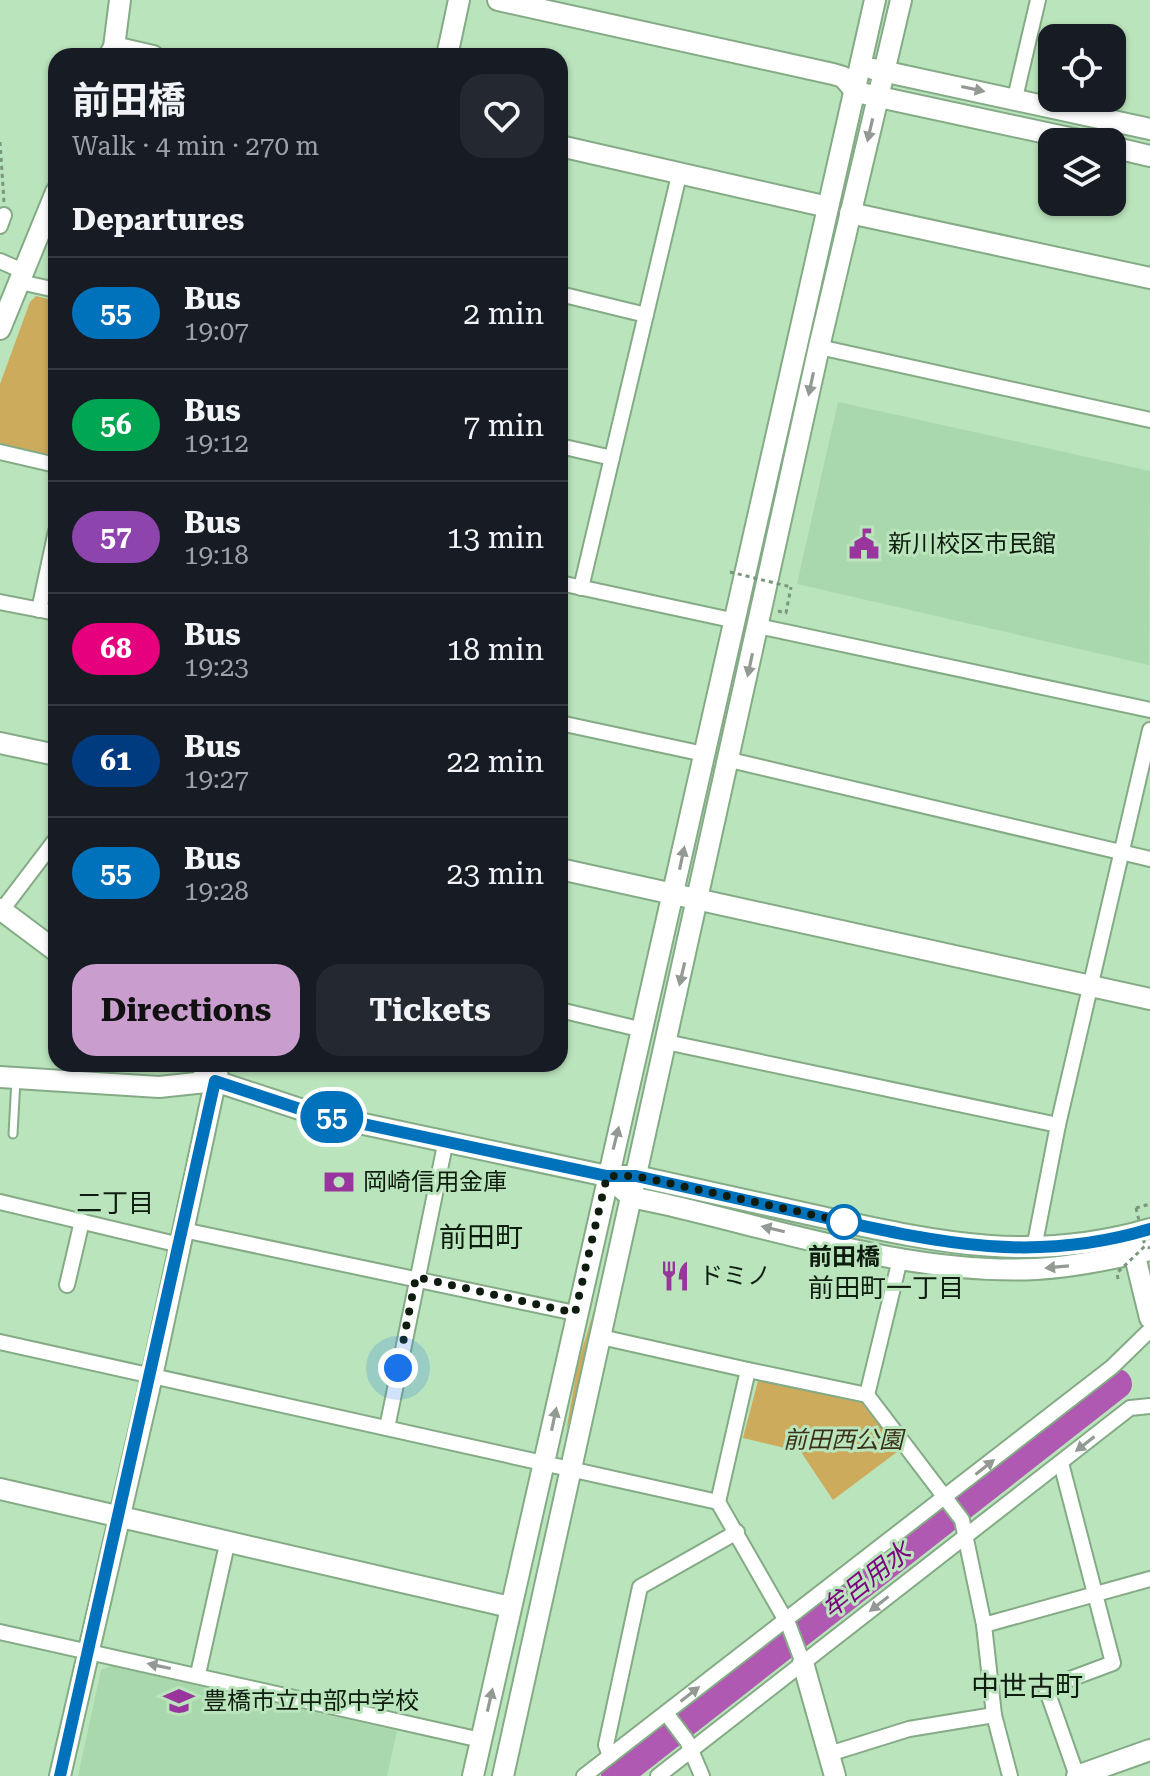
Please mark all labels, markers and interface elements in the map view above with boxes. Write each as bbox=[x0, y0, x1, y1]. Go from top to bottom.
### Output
map controls bbox=[1038, 24, 1126, 216]
button: locate bbox=[1038, 24, 1126, 112]
button: heart bbox=[460, 74, 544, 158]
text: 前田橋 bbox=[72, 79, 186, 123]
one-way arrow bbox=[960, 84, 985, 96]
one-way arrow bbox=[863, 118, 876, 143]
button: layers bbox=[1038, 128, 1126, 216]
text: Walk · 4 min · 270 m bbox=[72, 131, 319, 161]
text: Departures bbox=[72, 202, 244, 237]
text: Bus bbox=[184, 281, 241, 316]
text: 55 bbox=[100, 296, 132, 329]
text: 2 min bbox=[463, 296, 544, 331]
text: 19:07 bbox=[184, 316, 249, 346]
one-way arrow bbox=[804, 371, 817, 396]
text: Bus bbox=[184, 393, 241, 428]
text: 56 bbox=[100, 408, 132, 441]
text: 7 min bbox=[463, 408, 544, 443]
text: 19:12 bbox=[184, 428, 249, 458]
text: Bus bbox=[184, 505, 241, 540]
text: 57 bbox=[100, 520, 132, 553]
text: 13 min bbox=[447, 520, 544, 555]
public building icon: 新川校区市民館 bbox=[847, 527, 881, 561]
place label: 新川校区市民館 bbox=[888, 530, 1056, 558]
text: 19:18 bbox=[184, 540, 249, 570]
text: Bus bbox=[184, 617, 241, 652]
text: 68 bbox=[100, 632, 132, 665]
text: 18 min bbox=[447, 632, 544, 667]
text: 19:23 bbox=[184, 652, 249, 682]
one-way arrow bbox=[743, 653, 756, 678]
text: Bus bbox=[184, 729, 241, 764]
text: 61 bbox=[100, 744, 132, 777]
text: 22 min bbox=[447, 744, 544, 779]
text: 19:27 bbox=[184, 764, 249, 794]
text: Bus bbox=[184, 841, 241, 876]
one-way arrow bbox=[676, 845, 689, 870]
text: 55 bbox=[100, 856, 132, 889]
text: 23 min bbox=[447, 856, 544, 891]
text: 19:28 bbox=[184, 876, 249, 906]
one-way arrow bbox=[675, 961, 688, 986]
button: Directions bbox=[72, 964, 300, 1056]
button: Tickets bbox=[316, 964, 544, 1056]
line badge: 55 bbox=[296, 1091, 368, 1143]
text: 55 bbox=[316, 1100, 348, 1133]
one-way arrow bbox=[611, 1125, 623, 1150]
bank icon: 岡崎信用金庫 bbox=[322, 1165, 356, 1199]
place label: 岡崎信用金庫 bbox=[363, 1168, 507, 1196]
district label: 二丁目 bbox=[76, 1188, 154, 1218]
marker: 前田橋 bbox=[827, 1205, 861, 1239]
district label: 前田町 bbox=[439, 1221, 523, 1254]
one-way arrow bbox=[760, 1222, 785, 1235]
place label: 前田橋 bbox=[808, 1243, 880, 1271]
restaurant icon: ドミノ bbox=[658, 1259, 692, 1293]
one-way arrow bbox=[1044, 1261, 1069, 1274]
place label: ドミノ bbox=[699, 1262, 771, 1290]
district label: 前田町一丁目 bbox=[808, 1273, 964, 1303]
your location bbox=[378, 1348, 418, 1388]
one-way arrow bbox=[548, 1406, 561, 1431]
park label: 前田西公園 bbox=[783, 1426, 906, 1454]
one-way arrow bbox=[1075, 1436, 1095, 1452]
one-way arrow bbox=[975, 1459, 995, 1475]
water label: 牟呂用水 bbox=[816, 1534, 919, 1624]
one-way arrow bbox=[869, 1595, 889, 1611]
one-way arrow bbox=[146, 1659, 171, 1672]
district label: 中世古町 bbox=[971, 1670, 1083, 1703]
school or university icon: 豊橋市立中部中学校 bbox=[162, 1684, 196, 1718]
one-way arrow bbox=[680, 1686, 700, 1703]
place label: 豊橋市立中部中学校 bbox=[203, 1687, 419, 1715]
one-way arrow bbox=[484, 1687, 497, 1712]

